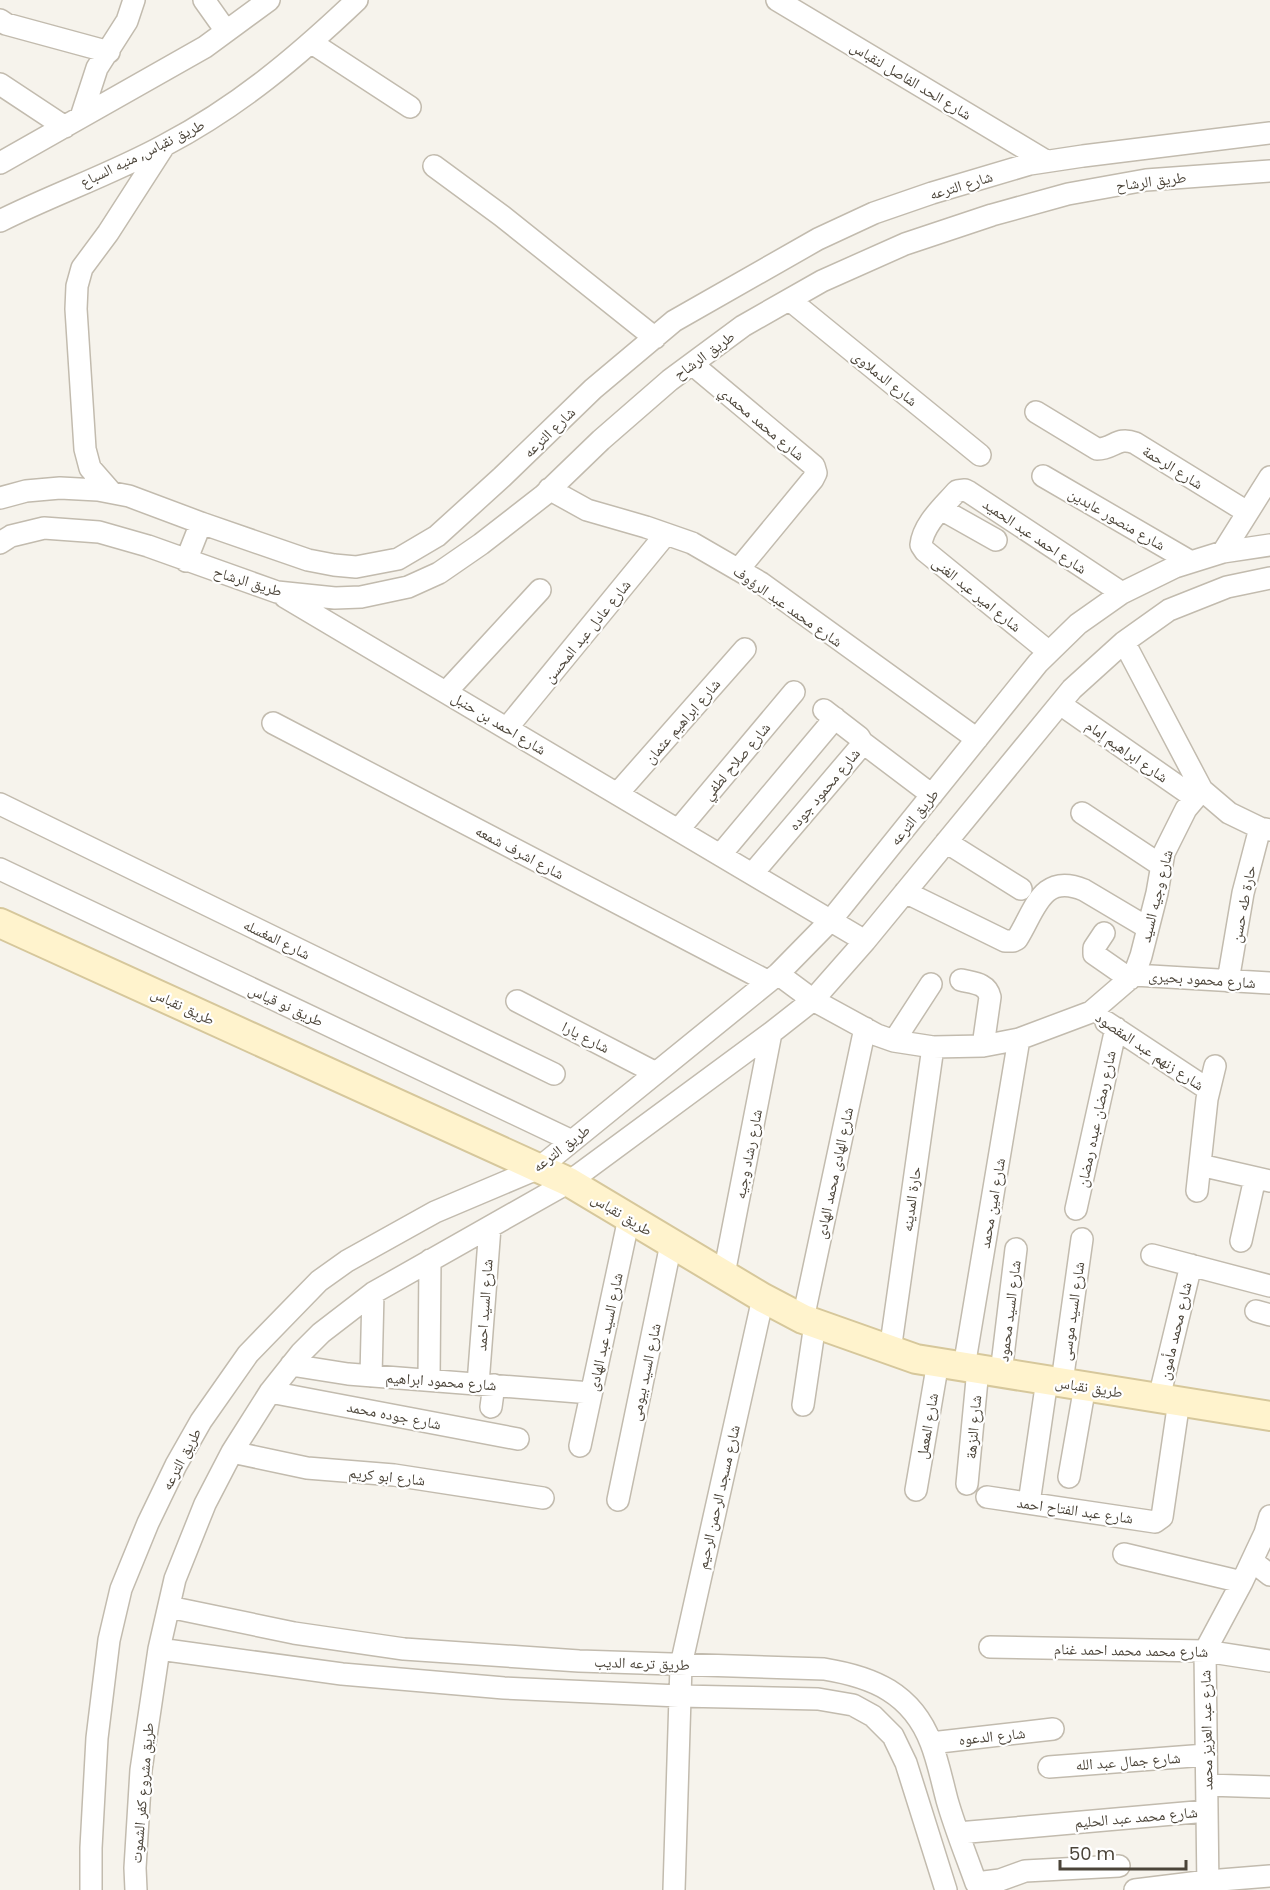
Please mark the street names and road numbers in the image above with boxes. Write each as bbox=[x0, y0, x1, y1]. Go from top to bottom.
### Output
street label: شارع الحد الفاصل لنقباس bbox=[846, 35, 976, 125]
street label: طريق نقباس, منيه السباع bbox=[76, 114, 208, 192]
street label: شارع الترعه bbox=[927, 165, 995, 205]
street label: طريق الرشاح bbox=[1115, 166, 1187, 196]
street label: طريق الرشاح bbox=[669, 326, 739, 384]
street label: شارع الدملاوى bbox=[848, 345, 922, 411]
street label: شارع محمد محمدي bbox=[713, 381, 809, 467]
street label: شارع الترعه bbox=[518, 402, 580, 462]
street label: شارع الرحمة bbox=[1139, 440, 1207, 494]
street label: شارع منصور عابدين bbox=[1065, 483, 1169, 555]
street label: شارع احمد عبد الحميد bbox=[979, 493, 1091, 579]
street label: شارع امير عبد الغنى bbox=[928, 552, 1026, 637]
street label: شارع محمد عبد الرؤوف bbox=[729, 560, 847, 652]
street label: طريق الرشاح bbox=[211, 561, 285, 601]
street label: شارع عادل عبد المحسن bbox=[539, 575, 635, 687]
street label: شارع ابراهيم عثمان bbox=[639, 674, 725, 768]
street label: شارع احمد بن حنبل bbox=[448, 686, 550, 760]
street label: شارع ابراهيم إمام bbox=[1082, 715, 1173, 787]
street label: شارع صلاح لطفي bbox=[697, 717, 776, 806]
street label: شارع محمود جوده bbox=[783, 743, 865, 835]
street label: طريق الترعه bbox=[885, 784, 943, 850]
street label: شارع اشرف شمعه bbox=[472, 820, 568, 884]
street label: شارع وجيه السيد bbox=[1134, 848, 1178, 944]
street label: حارة طه حسن bbox=[1225, 863, 1261, 944]
street label: شارع المغسله bbox=[240, 914, 314, 964]
street label: شارع محمود بحيرى bbox=[1148, 965, 1257, 993]
street label: طريق نو قياس bbox=[245, 978, 327, 1032]
street label: طريق نقباس bbox=[148, 982, 218, 1030]
street label: شارع زنهم عبد المقصود bbox=[1092, 1007, 1209, 1095]
street label: شارع يارا bbox=[559, 1016, 614, 1058]
street label: شارع رمضان عبده رمضان bbox=[1071, 1048, 1121, 1189]
street label: شارع الهادى محمد الهادى bbox=[810, 1105, 858, 1241]
street label: شارع رشاد وجيه bbox=[729, 1107, 767, 1201]
street label: طريق الترعه bbox=[528, 1119, 594, 1177]
street label: شارع امين محمد bbox=[974, 1156, 1010, 1250]
street label: حارة المدينه bbox=[896, 1165, 926, 1233]
street label: طريق نقباس bbox=[587, 1187, 657, 1241]
street label: شارع السيد احمد bbox=[470, 1258, 498, 1352]
street label: شارع السيد محمود bbox=[992, 1259, 1026, 1363]
street label: شارع السيد موسى bbox=[1055, 1260, 1089, 1362]
street label: شارع السيد عبد الهادى bbox=[582, 1271, 628, 1393]
street label: شارع محمد مأمون bbox=[1154, 1280, 1197, 1382]
street label: شارع السيد بيومى bbox=[624, 1321, 666, 1423]
street label: شارع محمود ابراهيم bbox=[385, 1367, 497, 1395]
street label: طريق نقباس bbox=[1054, 1371, 1124, 1403]
street label: شارع المعمل bbox=[911, 1391, 943, 1461]
street label: شارع النزهة bbox=[960, 1394, 986, 1460]
street label: شارع جوده محمد bbox=[345, 1396, 443, 1434]
street label: شارع مسجد الرحمن الرحيم bbox=[691, 1423, 745, 1571]
street label: طريق الترعه bbox=[156, 1424, 206, 1494]
street label: شارع ابو كريم bbox=[348, 1462, 426, 1490]
street label: شارع عبد الفتاح احمد bbox=[1015, 1491, 1135, 1529]
street label: شارع محمد محمد احمد غنام bbox=[1054, 1638, 1208, 1662]
street label: طريق ترعه الديب bbox=[594, 1651, 690, 1675]
street label: شارع عبد العزيز محمد bbox=[1194, 1670, 1218, 1790]
street label: طريق مشروع كفر الشموت bbox=[125, 1722, 159, 1864]
street label: شارع الدعوه bbox=[958, 1722, 1027, 1750]
street label: شارع جمال عبد الله bbox=[1075, 1747, 1181, 1775]
street label: شارع محمد عبد الحليم bbox=[1074, 1801, 1199, 1833]

